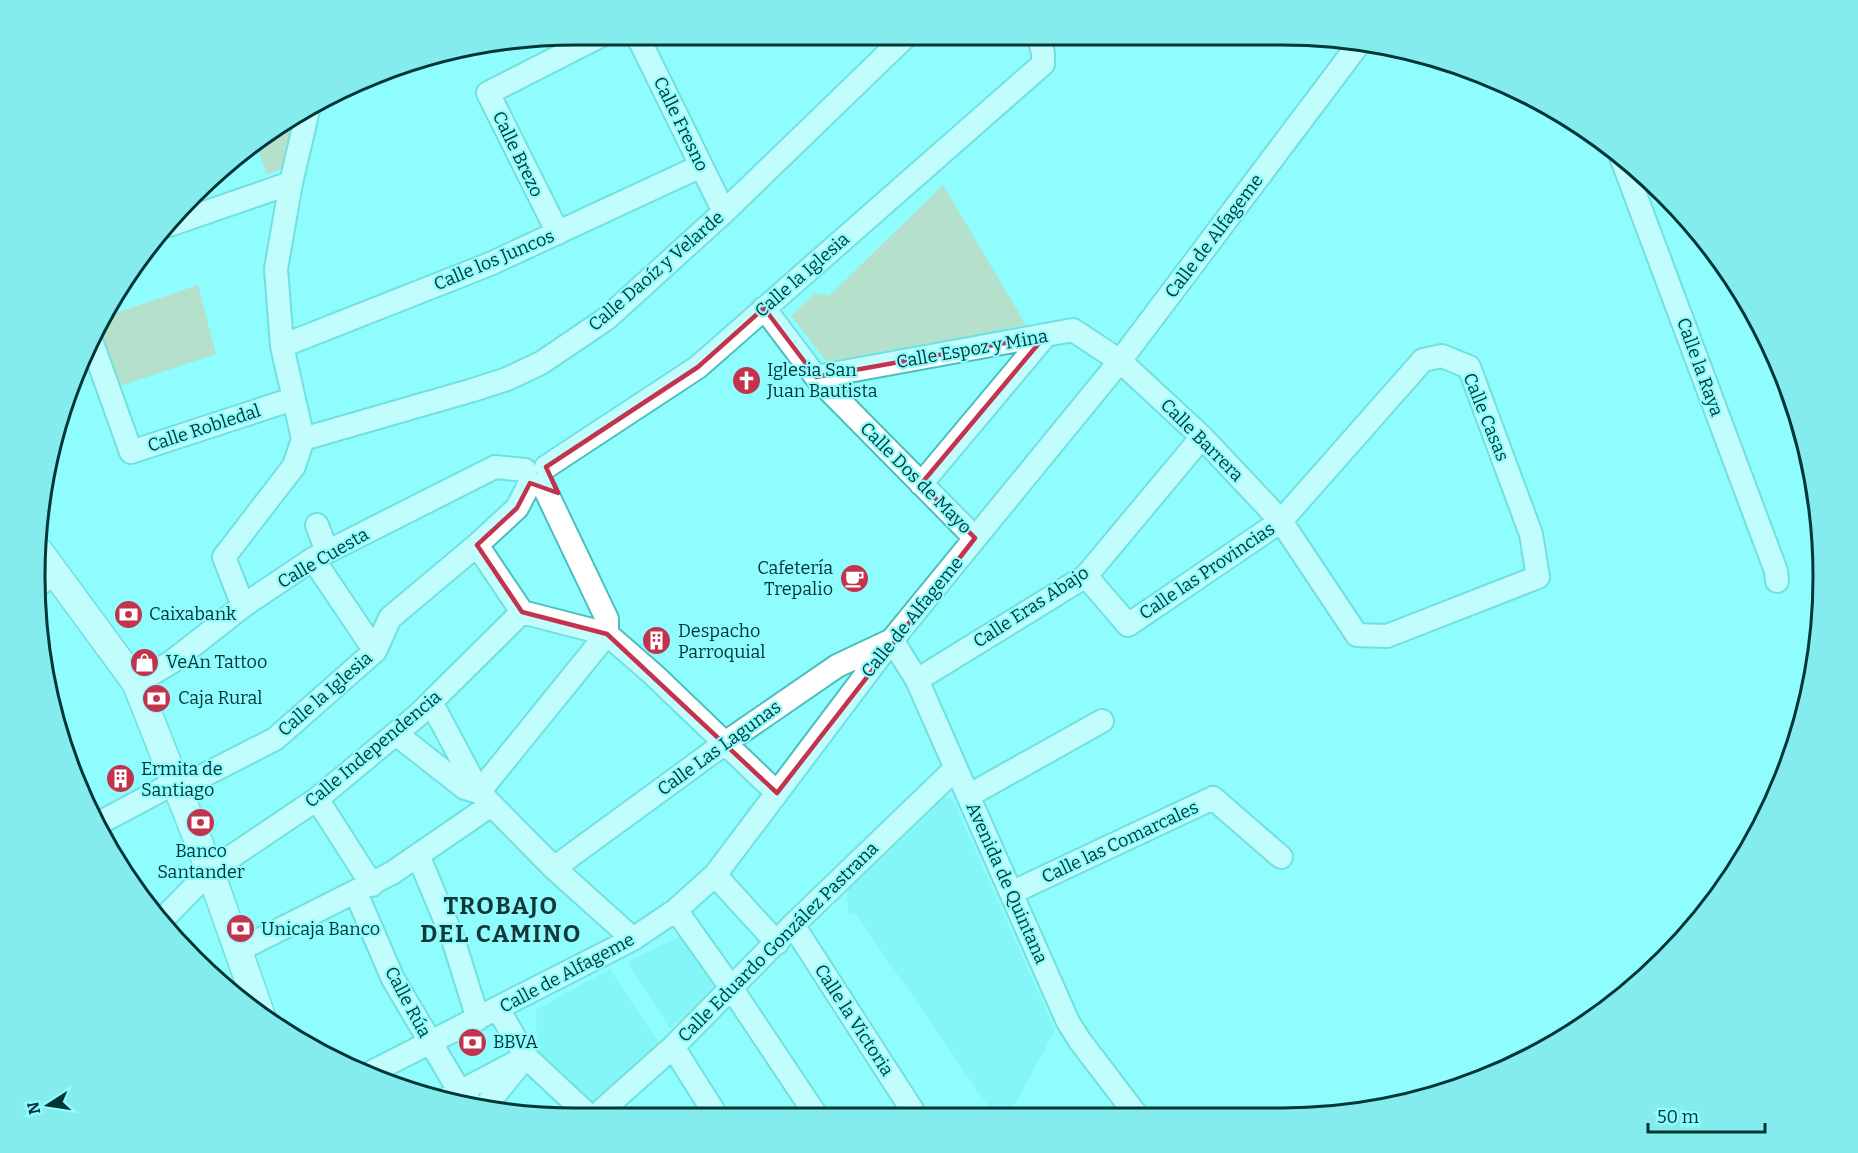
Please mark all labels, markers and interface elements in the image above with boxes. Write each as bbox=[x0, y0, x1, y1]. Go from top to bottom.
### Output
street label: Calle Fresno bbox=[649, 73, 713, 175]
street label: Calle Brezo bbox=[488, 108, 548, 200]
street label: Calle de Alfageme bbox=[1160, 170, 1268, 302]
street label: Calle Daoíz y Velarde bbox=[584, 206, 728, 336]
street label: Calle los Juncos bbox=[430, 225, 558, 295]
street label: Calle la Iglesia bbox=[750, 228, 854, 322]
street label: Calle la Raya bbox=[1672, 315, 1728, 419]
street label: Calle Espoz y Mina bbox=[895, 325, 1050, 373]
place label: Iglesia San Juan Bautista bbox=[766, 359, 878, 402]
church icon: Iglesia San Juan Bautista bbox=[730, 364, 762, 396]
street label: Calle Casas bbox=[1458, 370, 1514, 464]
street label: Calle Barrera bbox=[1156, 394, 1248, 486]
street label: Calle Robledal bbox=[145, 399, 263, 457]
street label: Calle Dos de Mayo bbox=[856, 418, 976, 538]
street label: Calle las Provincias bbox=[1135, 518, 1279, 624]
street label: Calle Cuesta bbox=[273, 523, 373, 593]
street label: Calle de Alfageme bbox=[856, 552, 968, 682]
place label: Cafetería Trepalio bbox=[757, 557, 833, 600]
street label: Calle Eras Abajo bbox=[969, 561, 1093, 653]
cafe icon: Cafetería Trepalio bbox=[838, 562, 870, 594]
bank icon: Caixabank bbox=[112, 598, 144, 630]
place label: Caixabank bbox=[149, 603, 237, 625]
place label: Despacho Parroquial bbox=[678, 620, 765, 663]
building icon: Despacho Parroquial bbox=[641, 625, 673, 657]
shop icon: VeAn Tattoo bbox=[129, 646, 161, 678]
street label: Calle la Iglesia bbox=[273, 647, 377, 741]
place label: VeAn Tattoo bbox=[166, 651, 267, 673]
bank icon: Caja Rural bbox=[141, 682, 173, 714]
street label: Calle Independencia bbox=[300, 686, 446, 812]
place label: Caja Rural bbox=[178, 687, 263, 709]
street label: Calle Las Lagunas bbox=[653, 696, 785, 800]
place label: Ermita de Santiago bbox=[141, 758, 223, 801]
building icon: Ermita de Santiago bbox=[104, 763, 136, 795]
street label: Calle las Comarcales bbox=[1038, 796, 1202, 888]
street label: Avenida de Quintana bbox=[961, 799, 1053, 967]
bank icon: Banco Santander bbox=[185, 806, 217, 838]
street label: Calle Eduardo González Pastrana bbox=[673, 837, 883, 1047]
place label: Banco Santander bbox=[157, 840, 245, 883]
district label: TROBAJO DEL CAMINO bbox=[420, 892, 582, 948]
bank icon: Unicaja Banco bbox=[224, 913, 256, 945]
place label: Unicaja Banco bbox=[261, 918, 380, 940]
street label: Calle de Alfageme bbox=[496, 928, 638, 1018]
street label: Calle la Victoria bbox=[810, 960, 898, 1080]
street label: Calle Rúa bbox=[380, 963, 436, 1041]
bank icon: BBVA bbox=[456, 1026, 488, 1058]
place label: BBVA bbox=[493, 1031, 538, 1053]
north arrow bbox=[18, 1075, 78, 1135]
scale bar bbox=[1648, 1096, 1765, 1134]
text: N bbox=[23, 1100, 44, 1116]
text: 50 m bbox=[1657, 1106, 1699, 1128]

